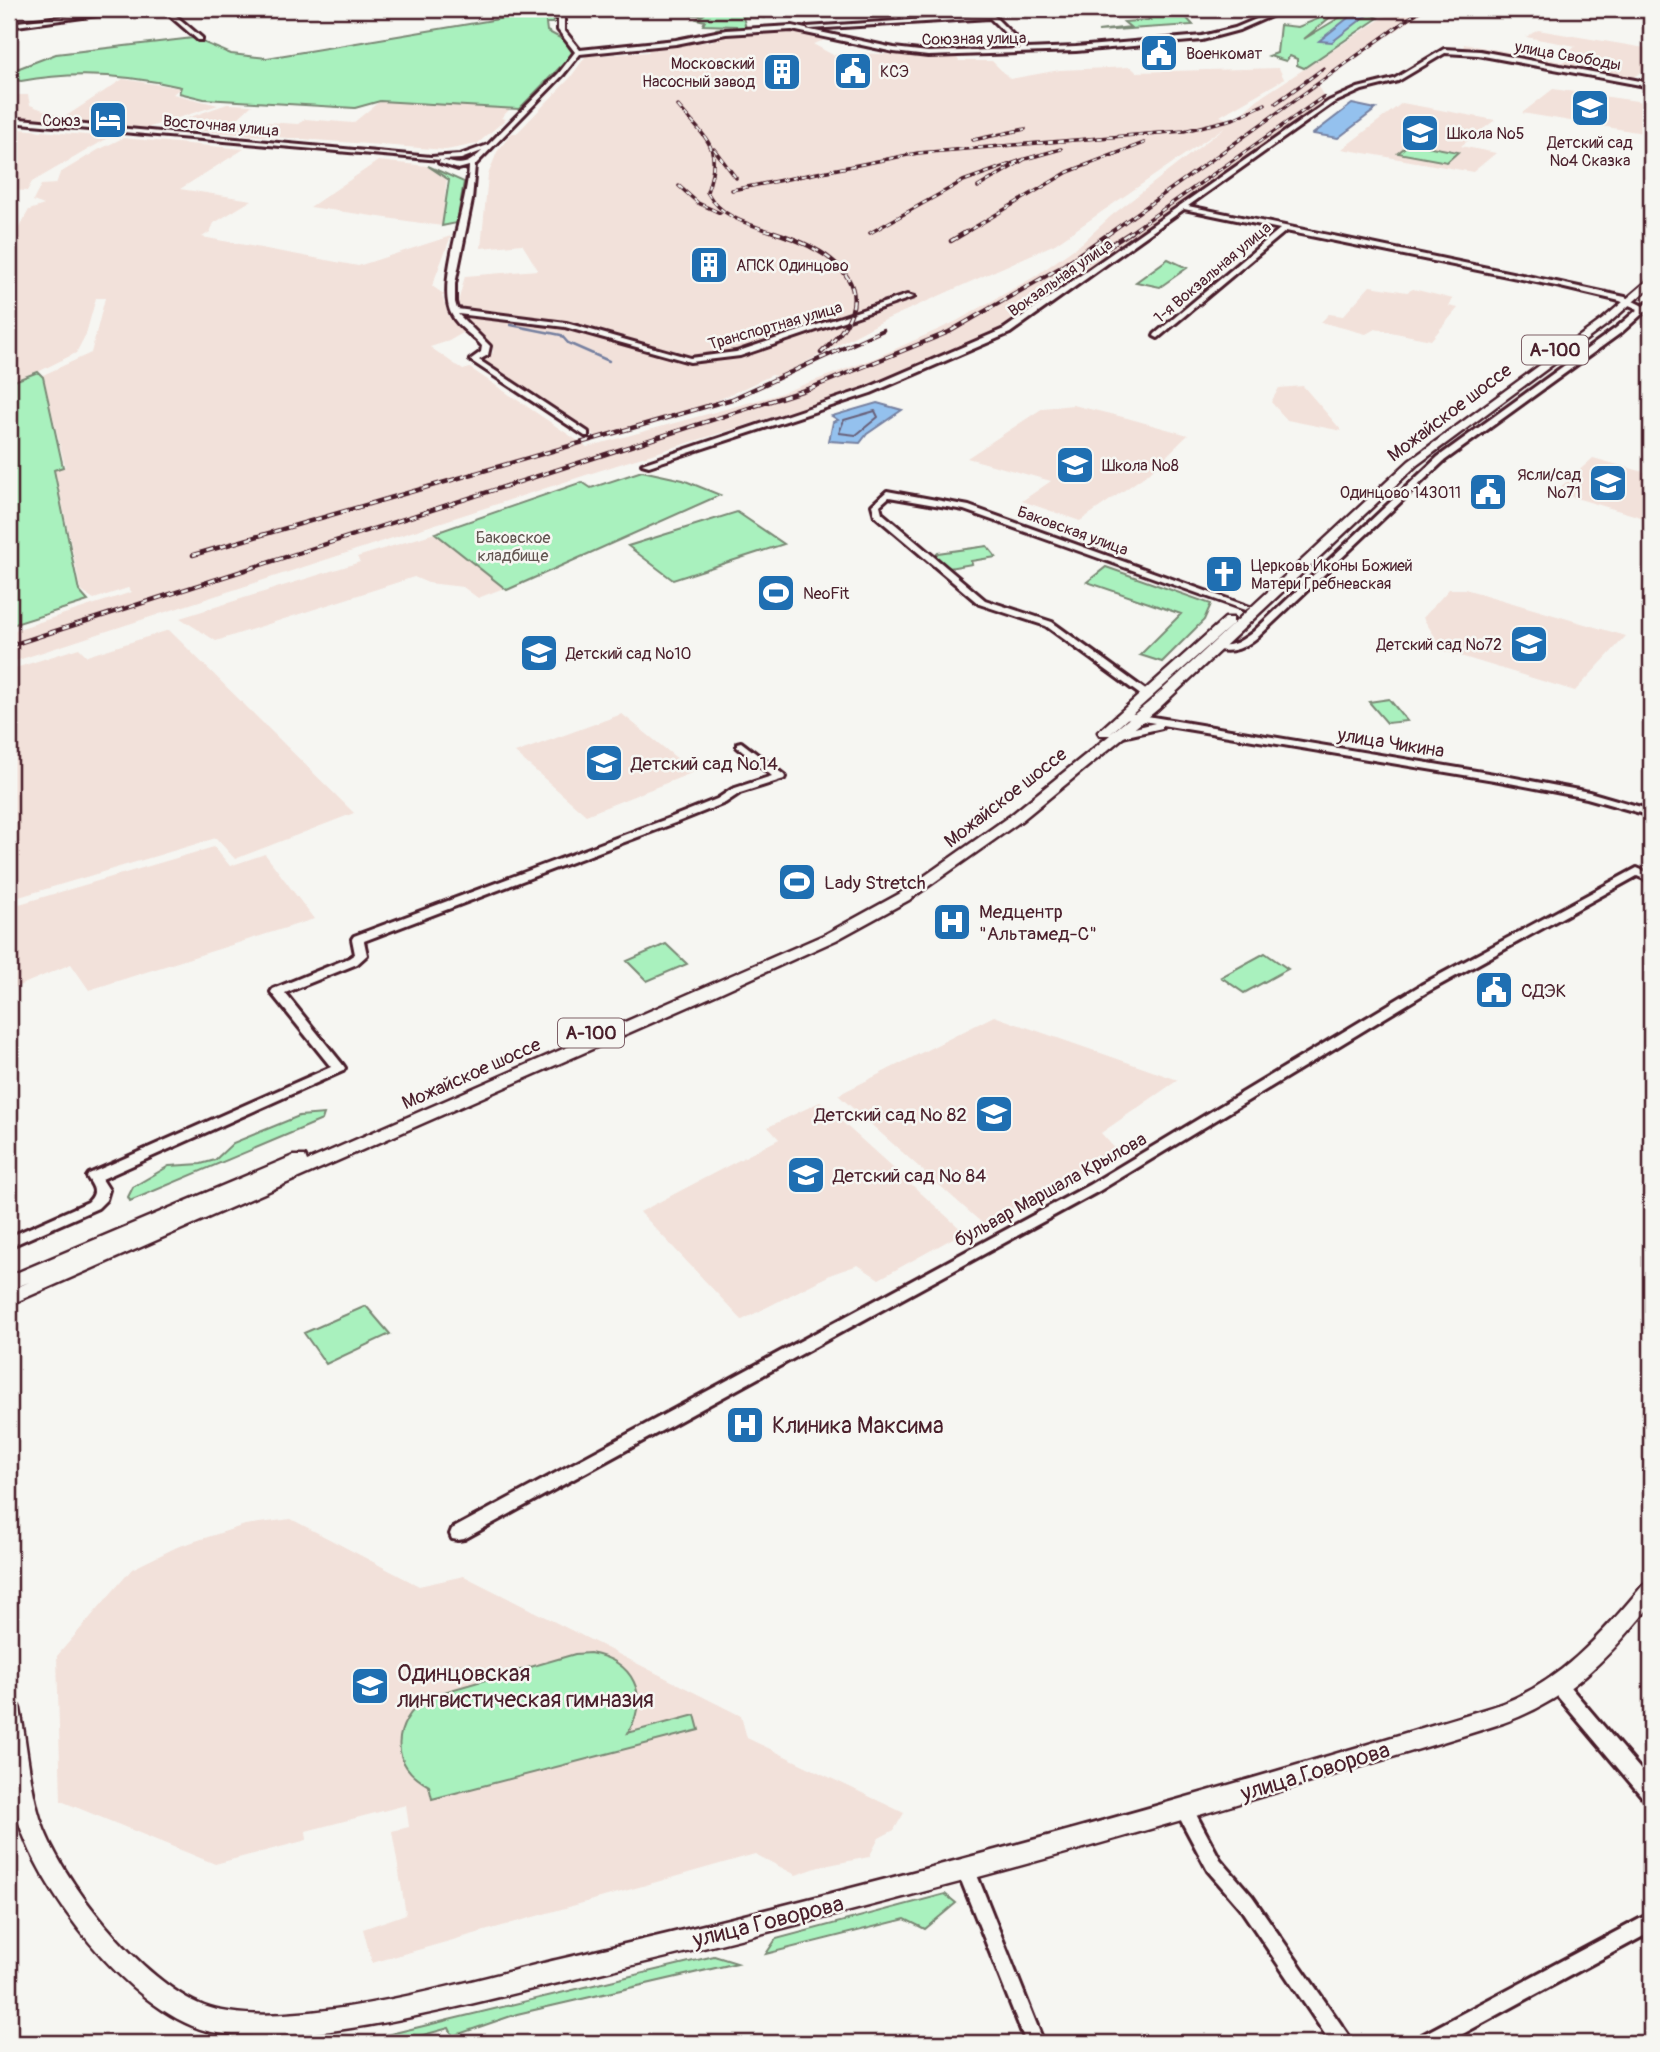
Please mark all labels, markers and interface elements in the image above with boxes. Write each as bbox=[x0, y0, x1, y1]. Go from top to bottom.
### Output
street label: Союзная улица bbox=[921, 28, 1027, 50]
public building icon: Военкомат bbox=[1138, 32, 1180, 74]
street label: улица Свободы bbox=[1512, 37, 1622, 75]
place label: Военкомат bbox=[1186, 44, 1262, 64]
public building icon: КСЭ bbox=[832, 50, 874, 92]
building icon: Московский Насосный завод bbox=[761, 51, 803, 93]
place label: Московский Насосный завод bbox=[642, 54, 755, 92]
place label: КСЭ bbox=[880, 62, 909, 82]
school or university icon: Детский сад №4 Сказка bbox=[1569, 87, 1611, 129]
hotel icon: Союз bbox=[87, 99, 129, 141]
place label: Союз bbox=[42, 111, 81, 131]
street label: Восточная улица bbox=[162, 111, 280, 141]
school or university icon: Школа №5 bbox=[1399, 112, 1441, 154]
place label: Школа №5 bbox=[1447, 124, 1524, 144]
place label: Детский сад №4 Сказка bbox=[1546, 133, 1633, 171]
street label: 1-я Вокзальная улица bbox=[1150, 218, 1275, 328]
street label: Вокзальная улица bbox=[1004, 234, 1117, 321]
building icon: АПСК Одинцово bbox=[688, 244, 730, 286]
place label: АПСК Одинцово bbox=[736, 256, 849, 276]
street label: Транспортная улица bbox=[706, 297, 845, 355]
road number: А-100 bbox=[1522, 336, 1588, 364]
street label: Можайское шоссе bbox=[1383, 358, 1517, 467]
school or university icon: Школа №8 bbox=[1054, 444, 1096, 486]
place label: Школа №8 bbox=[1102, 456, 1179, 476]
school or university icon: Ясли/сад №71 bbox=[1587, 462, 1629, 504]
place label: Ясли/сад №71 bbox=[1517, 465, 1581, 503]
public building icon: Одинцово 143011 bbox=[1467, 471, 1509, 513]
place label: Одинцово 143011 bbox=[1340, 483, 1461, 503]
street label: Баковская улица bbox=[1015, 502, 1131, 560]
park label: Баковское кладбище bbox=[476, 528, 550, 566]
church icon: Церковь Иконы Божией Матери Гребневская bbox=[1203, 553, 1245, 595]
place label: Церковь Иконы Божией Матери Гребневская bbox=[1251, 556, 1413, 594]
sports icon: NeoFit bbox=[755, 572, 797, 614]
place label: NeoFit bbox=[803, 584, 850, 604]
school or university icon: Детский сад №72 bbox=[1508, 623, 1550, 665]
school or university icon: Детский сад №10 bbox=[518, 632, 560, 674]
place label: Детский сад №72 bbox=[1375, 635, 1502, 655]
place label: Детский сад №10 bbox=[565, 644, 691, 664]
street label: улица Чикина bbox=[1335, 723, 1446, 763]
school or university icon: Детский сад №14 bbox=[583, 742, 625, 784]
street label: Можайское шоссе bbox=[939, 742, 1072, 853]
place label: Детский сад №14 bbox=[630, 752, 778, 776]
sports icon: Lady Stretch bbox=[776, 861, 818, 903]
place label: Lady Stretch bbox=[824, 871, 926, 895]
place label: Медцентр "Альтамед-С" bbox=[979, 900, 1097, 946]
hospital icon: Медцентр "Альтамед-С" bbox=[931, 901, 973, 943]
public building icon: СДЭК bbox=[1473, 969, 1515, 1011]
place label: СДЭК bbox=[1521, 979, 1566, 1003]
road number: А-100 bbox=[558, 1018, 624, 1048]
street label: Можайское шоссе bbox=[398, 1032, 545, 1115]
school or university icon: Детский сад № 82 bbox=[973, 1093, 1015, 1135]
place label: Детский сад № 82 bbox=[813, 1103, 967, 1127]
street label: бульвар Маршала Крылова bbox=[950, 1127, 1151, 1253]
school or university icon: Детский сад № 84 bbox=[785, 1154, 827, 1196]
place label: Детский сад № 84 bbox=[832, 1164, 986, 1188]
hospital icon: Клиника Максима bbox=[724, 1404, 766, 1446]
place label: Клиника Максима bbox=[772, 1411, 944, 1440]
place label: Одинцовская лингвистическая гимназия bbox=[397, 1659, 654, 1714]
school or university icon: Одинцовская лингвистическая гимназия bbox=[349, 1665, 391, 1707]
street label: улица Говорова bbox=[1236, 1735, 1393, 1808]
street label: улица Говорова bbox=[689, 1889, 847, 1954]

